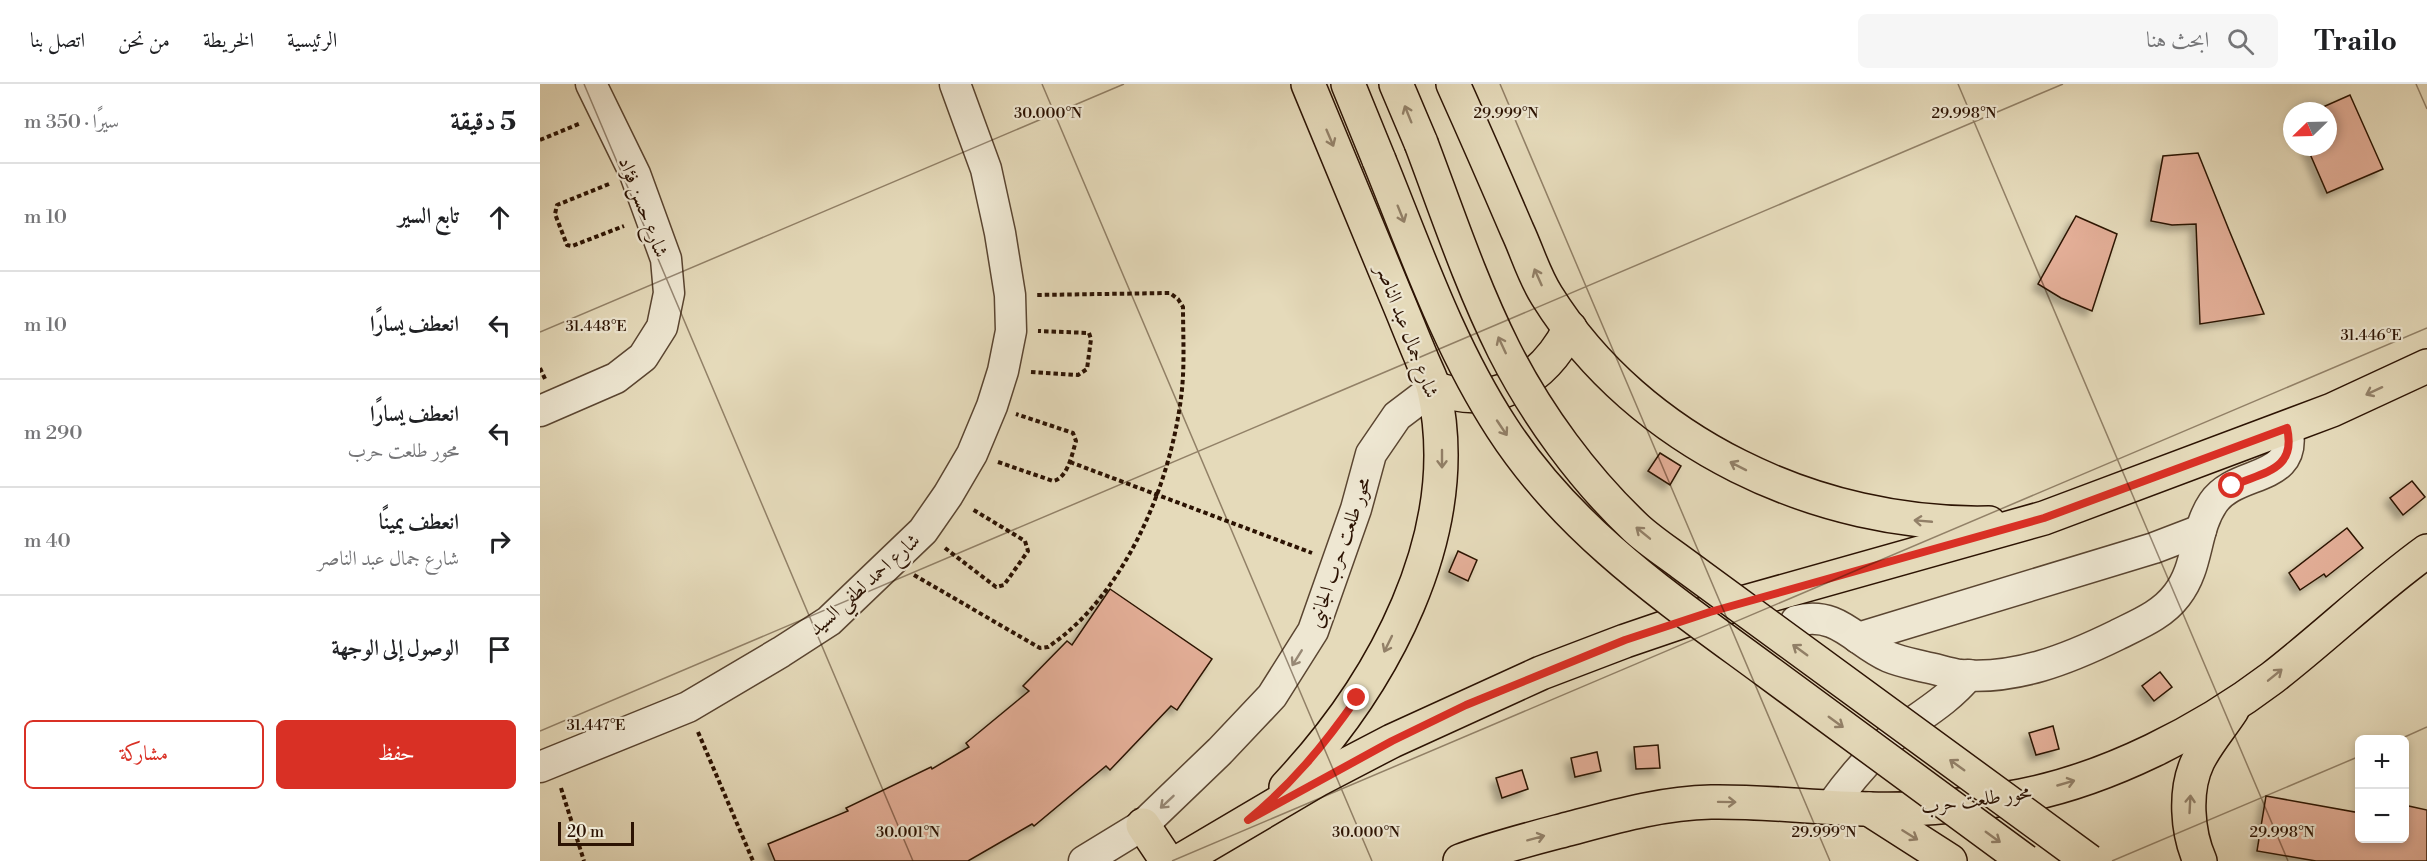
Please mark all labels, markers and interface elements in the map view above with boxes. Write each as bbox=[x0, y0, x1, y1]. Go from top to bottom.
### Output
search box bbox=[1858, 14, 2278, 68]
text: Trailo bbox=[2314, 24, 2397, 59]
icon: search bbox=[2224, 25, 2257, 58]
text: ابحث هنا bbox=[2146, 27, 2209, 54]
text: اتصل بنا bbox=[30, 28, 85, 54]
text: من نحن bbox=[118, 28, 170, 54]
text: الخريطة bbox=[203, 28, 254, 54]
text: الرئيسية bbox=[287, 28, 337, 54]
north arrow bbox=[2283, 102, 2337, 156]
text: 30.000°N bbox=[1014, 104, 1082, 123]
text: 29.999°N bbox=[1474, 104, 1538, 123]
text: 29.998°N bbox=[1931, 104, 1997, 123]
one-way arrow bbox=[1402, 105, 1413, 123]
text: 5 دقيقة bbox=[450, 106, 516, 138]
text: سيرًا · 350 m bbox=[24, 110, 119, 135]
one-way arrow bbox=[1326, 129, 1337, 147]
street label: شارع حسن فؤاد bbox=[608, 154, 673, 263]
icon: ahead bbox=[483, 201, 516, 234]
text: تابع السير bbox=[398, 203, 459, 230]
text: 10 m bbox=[24, 205, 67, 230]
one-way arrow bbox=[1396, 205, 1407, 223]
street label: شارع جمال عبد الناصر bbox=[1365, 259, 1444, 403]
one-way arrow bbox=[1532, 268, 1543, 287]
icon: left bbox=[483, 309, 516, 342]
text: انعطف يسارًا bbox=[370, 311, 459, 338]
text: 10 m bbox=[24, 313, 67, 338]
text: 31.448°E bbox=[565, 317, 627, 336]
text: 31.446°E bbox=[2340, 326, 2402, 345]
one-way arrow bbox=[1495, 336, 1507, 354]
one-way arrow bbox=[2365, 385, 2383, 397]
text: انعطف يسارًا bbox=[370, 401, 459, 428]
icon: left bbox=[483, 417, 516, 450]
one-way arrow bbox=[1496, 419, 1508, 436]
text: 290 m bbox=[24, 421, 82, 446]
text: محور طلعت حرب bbox=[347, 439, 459, 464]
one-way arrow bbox=[1436, 448, 1448, 468]
one-way arrow bbox=[1729, 459, 1747, 471]
route start bbox=[2218, 472, 2244, 498]
street label: محور طلعت حرب الجانبى bbox=[1303, 474, 1379, 631]
text: انعطف يمينًا bbox=[379, 509, 459, 536]
one-way arrow bbox=[1914, 515, 1934, 526]
icon: right bbox=[483, 525, 516, 558]
one-way arrow bbox=[1635, 527, 1651, 540]
street label: شارع احمد لطفي السيد bbox=[804, 528, 930, 646]
text: 40 m bbox=[24, 529, 71, 554]
text: شارع جمال عبد الناصر bbox=[318, 547, 459, 572]
icon: arrive bbox=[483, 633, 516, 666]
text: الوصول إلى الوجهة bbox=[331, 635, 459, 662]
one-way arrow bbox=[1382, 635, 1393, 653]
one-way arrow bbox=[1792, 643, 1808, 656]
one-way arrow bbox=[1290, 649, 1302, 666]
one-way arrow bbox=[2267, 668, 2283, 681]
route end bbox=[1343, 684, 1369, 710]
one-way arrow bbox=[1827, 715, 1843, 728]
text: 31.447°E bbox=[567, 716, 625, 735]
button: مشاركة bbox=[24, 720, 264, 789]
button: حفظ bbox=[276, 720, 516, 789]
map controls bbox=[2355, 735, 2409, 843]
button: + bbox=[2355, 735, 2409, 789]
one-way arrow bbox=[1949, 758, 1965, 771]
one-way arrow bbox=[2056, 777, 2075, 788]
street label: محور طلعت حرب bbox=[1919, 780, 2033, 821]
button: − bbox=[2355, 789, 2409, 843]
one-way arrow bbox=[2185, 794, 2196, 814]
one-way arrow bbox=[1159, 795, 1174, 809]
one-way arrow bbox=[1717, 796, 1737, 808]
scale bar bbox=[558, 819, 634, 846]
text: 20 m bbox=[567, 822, 604, 842]
text: 30.001°N bbox=[876, 823, 940, 842]
text: 30.000°N bbox=[1332, 823, 1400, 842]
text: 29.999°N bbox=[1792, 823, 1856, 842]
text: 29.998°N bbox=[2249, 823, 2315, 842]
one-way arrow bbox=[1901, 829, 1918, 842]
one-way arrow bbox=[1526, 831, 1545, 843]
one-way arrow bbox=[1984, 831, 2000, 844]

